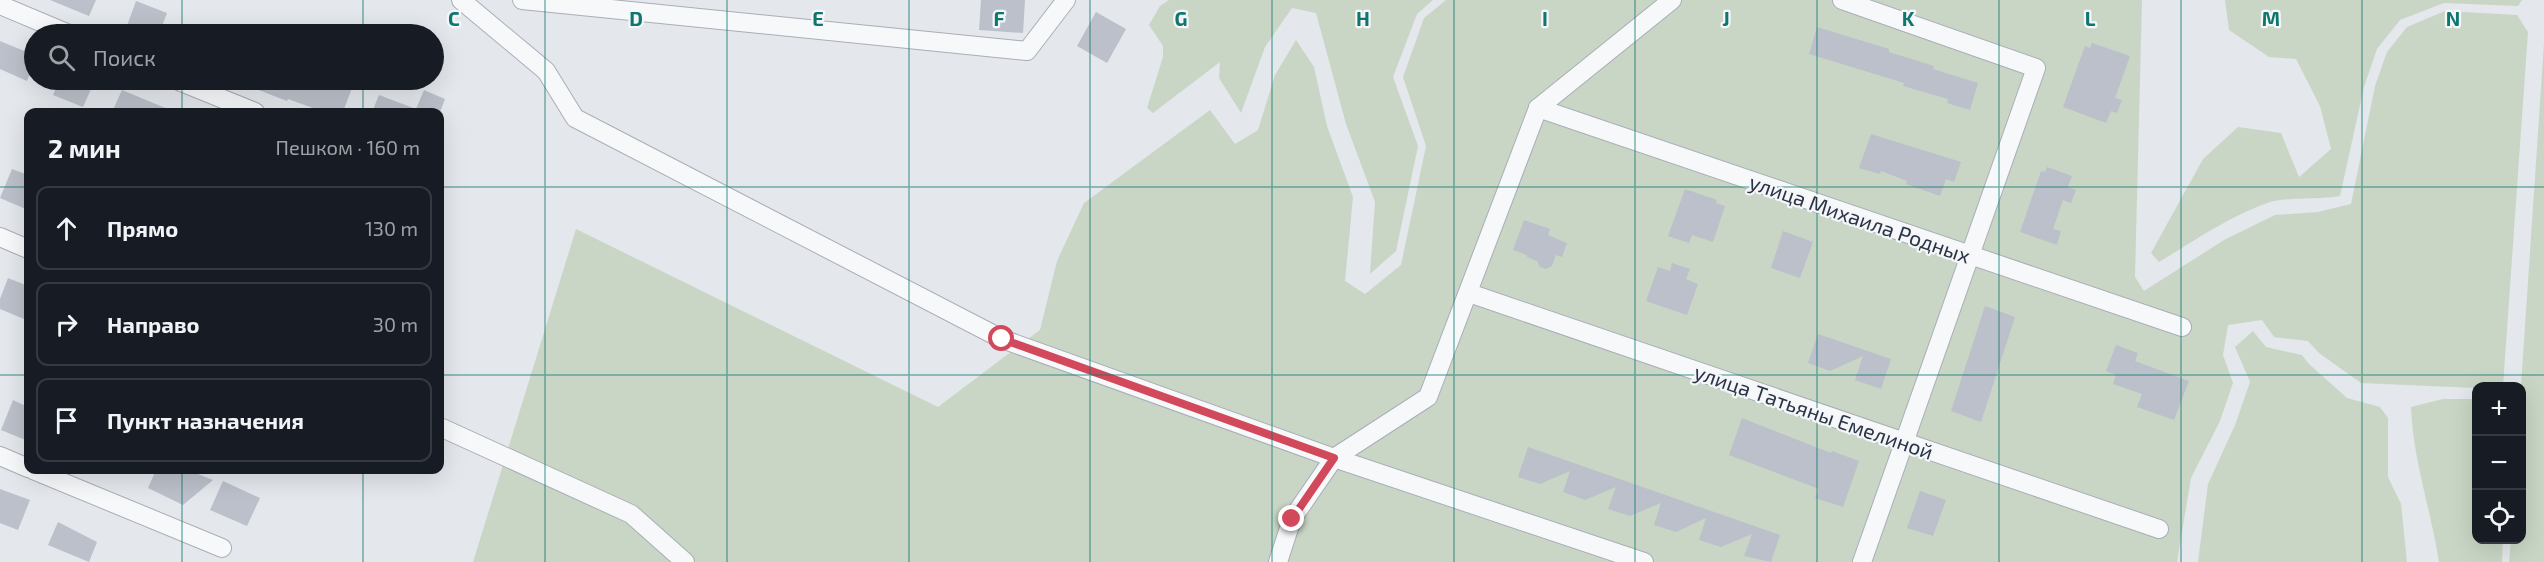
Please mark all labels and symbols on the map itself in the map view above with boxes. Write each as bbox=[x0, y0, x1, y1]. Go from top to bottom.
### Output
text: C bbox=[448, 6, 460, 30]
text: D bbox=[629, 6, 643, 30]
text: E bbox=[812, 6, 824, 30]
text: F bbox=[993, 6, 1005, 30]
text: G bbox=[1175, 6, 1187, 30]
text: H bbox=[1356, 6, 1370, 30]
text: I bbox=[1542, 6, 1548, 30]
text: J bbox=[1722, 6, 1730, 30]
text: K bbox=[1902, 6, 1915, 30]
text: L bbox=[2085, 6, 2096, 30]
text: M bbox=[2262, 6, 2280, 30]
text: N bbox=[2446, 6, 2460, 30]
street label: улица Михаила Родных bbox=[1746, 168, 1974, 269]
route start bbox=[988, 325, 1014, 351]
street label: улица Татьяны Емелиной bbox=[1691, 358, 1937, 465]
route end bbox=[1278, 505, 1304, 531]

